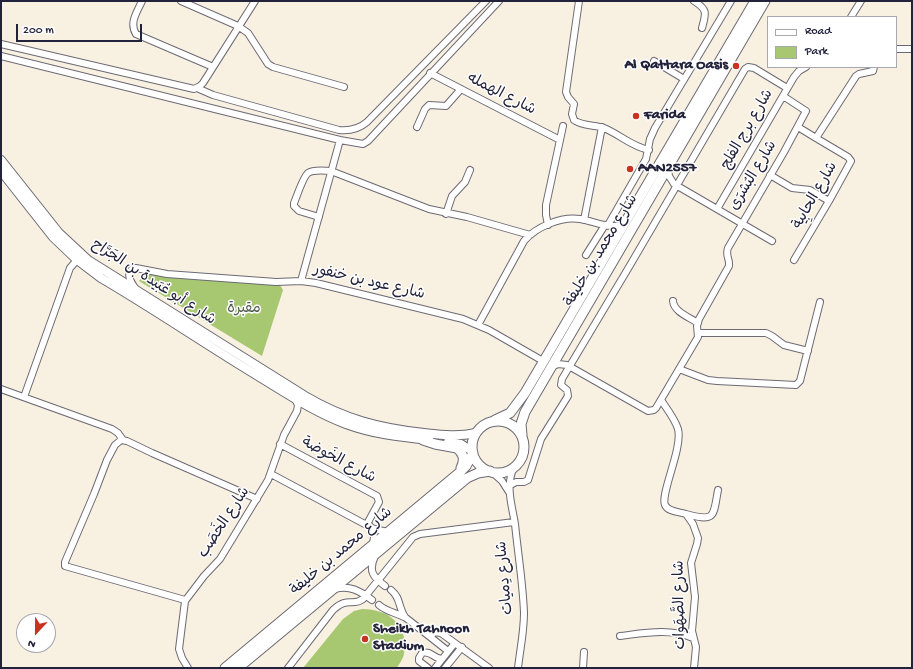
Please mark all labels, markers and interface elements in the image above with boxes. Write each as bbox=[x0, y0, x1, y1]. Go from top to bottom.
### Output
scale bar bbox=[18, 16, 144, 42]
legend bbox=[767, 16, 897, 68]
text: 200 m bbox=[23, 24, 54, 38]
text: Road bbox=[805, 25, 831, 39]
text: Park bbox=[805, 45, 828, 59]
place label: Al Qattara Oasis bbox=[624, 57, 728, 75]
marker: Al Qattara Oasis bbox=[731, 61, 741, 71]
street label: شارع الهمله bbox=[464, 70, 538, 120]
street label: شارع برج الفلج bbox=[718, 87, 778, 173]
place label: Farida bbox=[644, 107, 686, 125]
marker: Farida bbox=[631, 111, 641, 121]
street label: شارع البُشرَى bbox=[726, 138, 782, 214]
street label: شارع الحابِية bbox=[790, 159, 842, 233]
place label: AAN2557 bbox=[638, 160, 696, 178]
marker: AAN2557 bbox=[625, 164, 635, 174]
street label: شارع محمد بن خليفة bbox=[561, 192, 643, 310]
street label: شارع أبو عُبَيدة بن الجَرَّاح bbox=[88, 236, 218, 330]
street label: شارع عود بن خنفور bbox=[312, 261, 426, 305]
park label: مقبرة bbox=[227, 301, 261, 319]
street label: شارع الخَوضة bbox=[298, 434, 378, 488]
street label: شارع الخَصَب bbox=[195, 484, 255, 562]
street label: شارع محمد بن خليفة bbox=[287, 504, 397, 600]
street label: شارع دِميات bbox=[494, 540, 518, 616]
street label: شارع الصَّهَوات bbox=[671, 560, 691, 650]
north arrow bbox=[16, 613, 56, 653]
place label: Sheikh Tahnoon Stadium bbox=[373, 621, 469, 656]
marker: Sheikh Tahnoon Stadium bbox=[360, 634, 370, 644]
text: N bbox=[26, 636, 37, 650]

